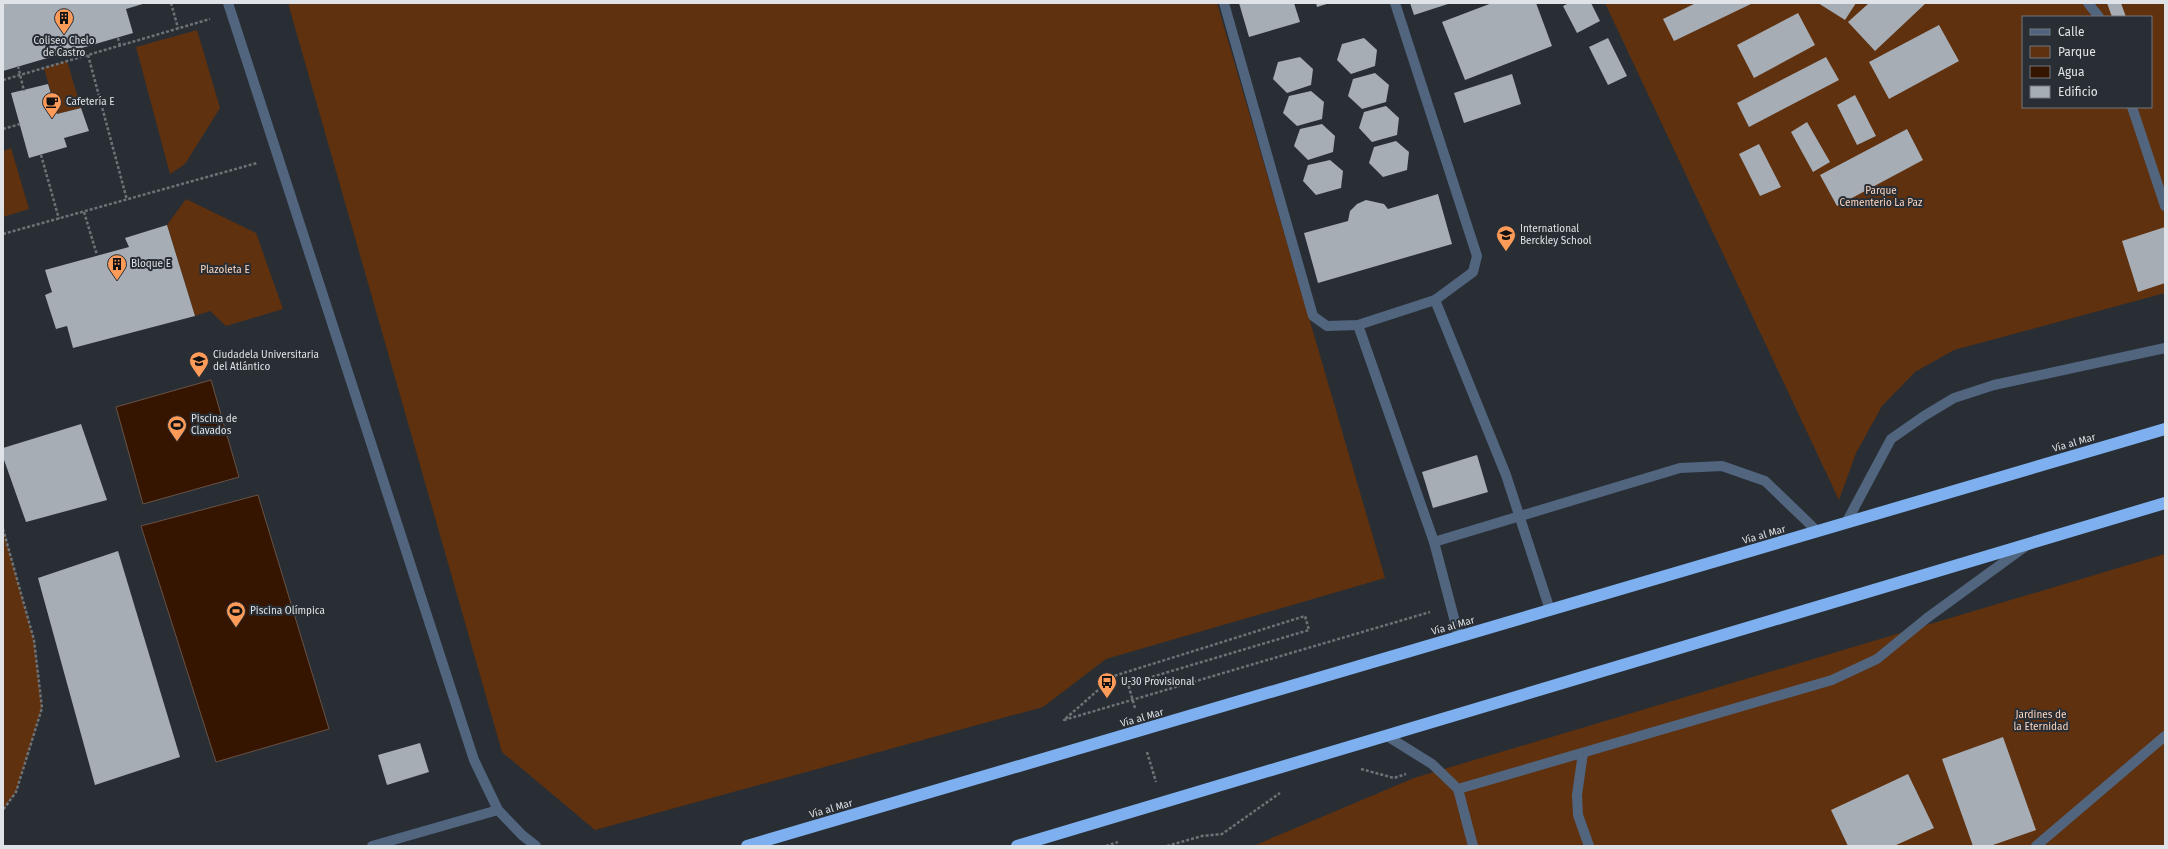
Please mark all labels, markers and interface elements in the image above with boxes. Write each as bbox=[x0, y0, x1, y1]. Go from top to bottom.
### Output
building icon: Coliseo Chelo de Castro bbox=[53, 7, 75, 35]
legend bbox=[2022, 16, 2152, 108]
text: Calle bbox=[2058, 25, 2085, 39]
place label: Coliseo Chelo de Castro bbox=[33, 35, 95, 59]
text: Parque bbox=[2058, 45, 2096, 59]
text: Agua bbox=[2058, 65, 2085, 79]
text: Edificio bbox=[2058, 85, 2098, 99]
cafe icon: Cafetería E bbox=[41, 91, 63, 119]
place label: Cafetería E bbox=[66, 95, 115, 108]
park label: Parque Cementerio La Paz bbox=[1840, 185, 1923, 209]
place label: International Berckley School bbox=[1520, 223, 1592, 247]
school or university icon: International Berckley School bbox=[1495, 224, 1517, 252]
building icon: Bloque E bbox=[106, 253, 128, 281]
place label: Bloque E bbox=[131, 258, 171, 270]
park label: Plazoleta E bbox=[200, 264, 250, 276]
place label: Ciudadela Universitaria del Atlántico bbox=[213, 349, 319, 373]
school or university icon: Ciudadela Universitaria del Atlántico bbox=[188, 350, 210, 378]
place label: Piscina de Clavados bbox=[191, 413, 237, 437]
sports icon: Piscina de Clavados bbox=[166, 414, 188, 442]
street label: Vía al Mar bbox=[2051, 430, 2097, 455]
street label: Vía al Mar bbox=[1741, 522, 1787, 547]
sports icon: Piscina Olímpica bbox=[225, 600, 247, 628]
place label: Piscina Olímpica bbox=[250, 604, 325, 617]
street label: Vía al Mar bbox=[1430, 613, 1476, 638]
bus stop icon: U-30 Provisional bbox=[1096, 671, 1118, 699]
place label: U-30 Provisional bbox=[1121, 676, 1195, 688]
street label: Vía al Mar bbox=[1119, 705, 1165, 730]
park label: Jardines de la Eternidad bbox=[2013, 709, 2069, 733]
street label: Vía al Mar bbox=[808, 796, 854, 821]

